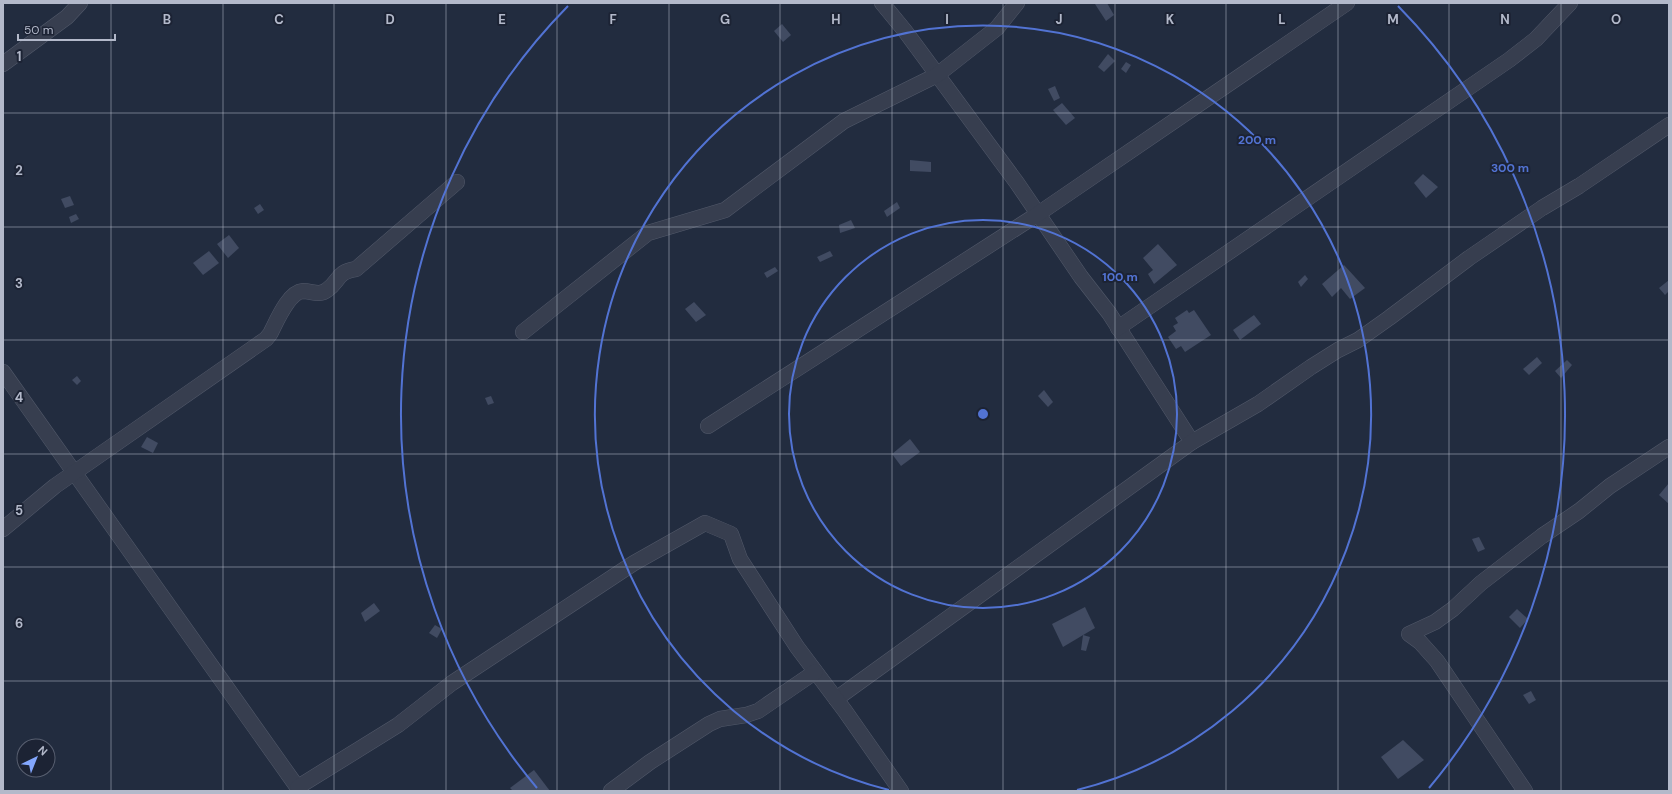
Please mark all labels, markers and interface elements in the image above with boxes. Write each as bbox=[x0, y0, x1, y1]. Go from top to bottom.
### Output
text: B bbox=[163, 11, 171, 28]
text: C bbox=[274, 11, 284, 28]
text: D bbox=[385, 11, 395, 28]
text: E bbox=[498, 11, 506, 28]
text: F bbox=[609, 11, 617, 28]
text: G bbox=[720, 11, 730, 28]
text: H bbox=[831, 11, 841, 28]
text: I bbox=[945, 11, 949, 28]
text: J bbox=[1055, 11, 1063, 28]
text: K bbox=[1166, 11, 1175, 28]
text: L bbox=[1278, 11, 1286, 28]
text: M bbox=[1387, 11, 1399, 28]
text: N bbox=[1500, 11, 1510, 28]
text: O bbox=[1611, 11, 1621, 28]
scale bar bbox=[18, 16, 115, 42]
text: 50 m bbox=[24, 22, 53, 38]
text: 1 bbox=[17, 48, 21, 65]
text: 200 m bbox=[1238, 132, 1276, 148]
text: 300 m bbox=[1491, 160, 1529, 176]
text: 2 bbox=[15, 162, 23, 179]
text: 100 m bbox=[1102, 269, 1138, 285]
text: 3 bbox=[15, 275, 23, 292]
text: 4 bbox=[15, 389, 23, 406]
centre of rings bbox=[976, 407, 990, 421]
text: 5 bbox=[15, 502, 23, 519]
text: 6 bbox=[15, 615, 23, 632]
north arrow bbox=[16, 738, 56, 778]
text: N bbox=[35, 743, 51, 759]

